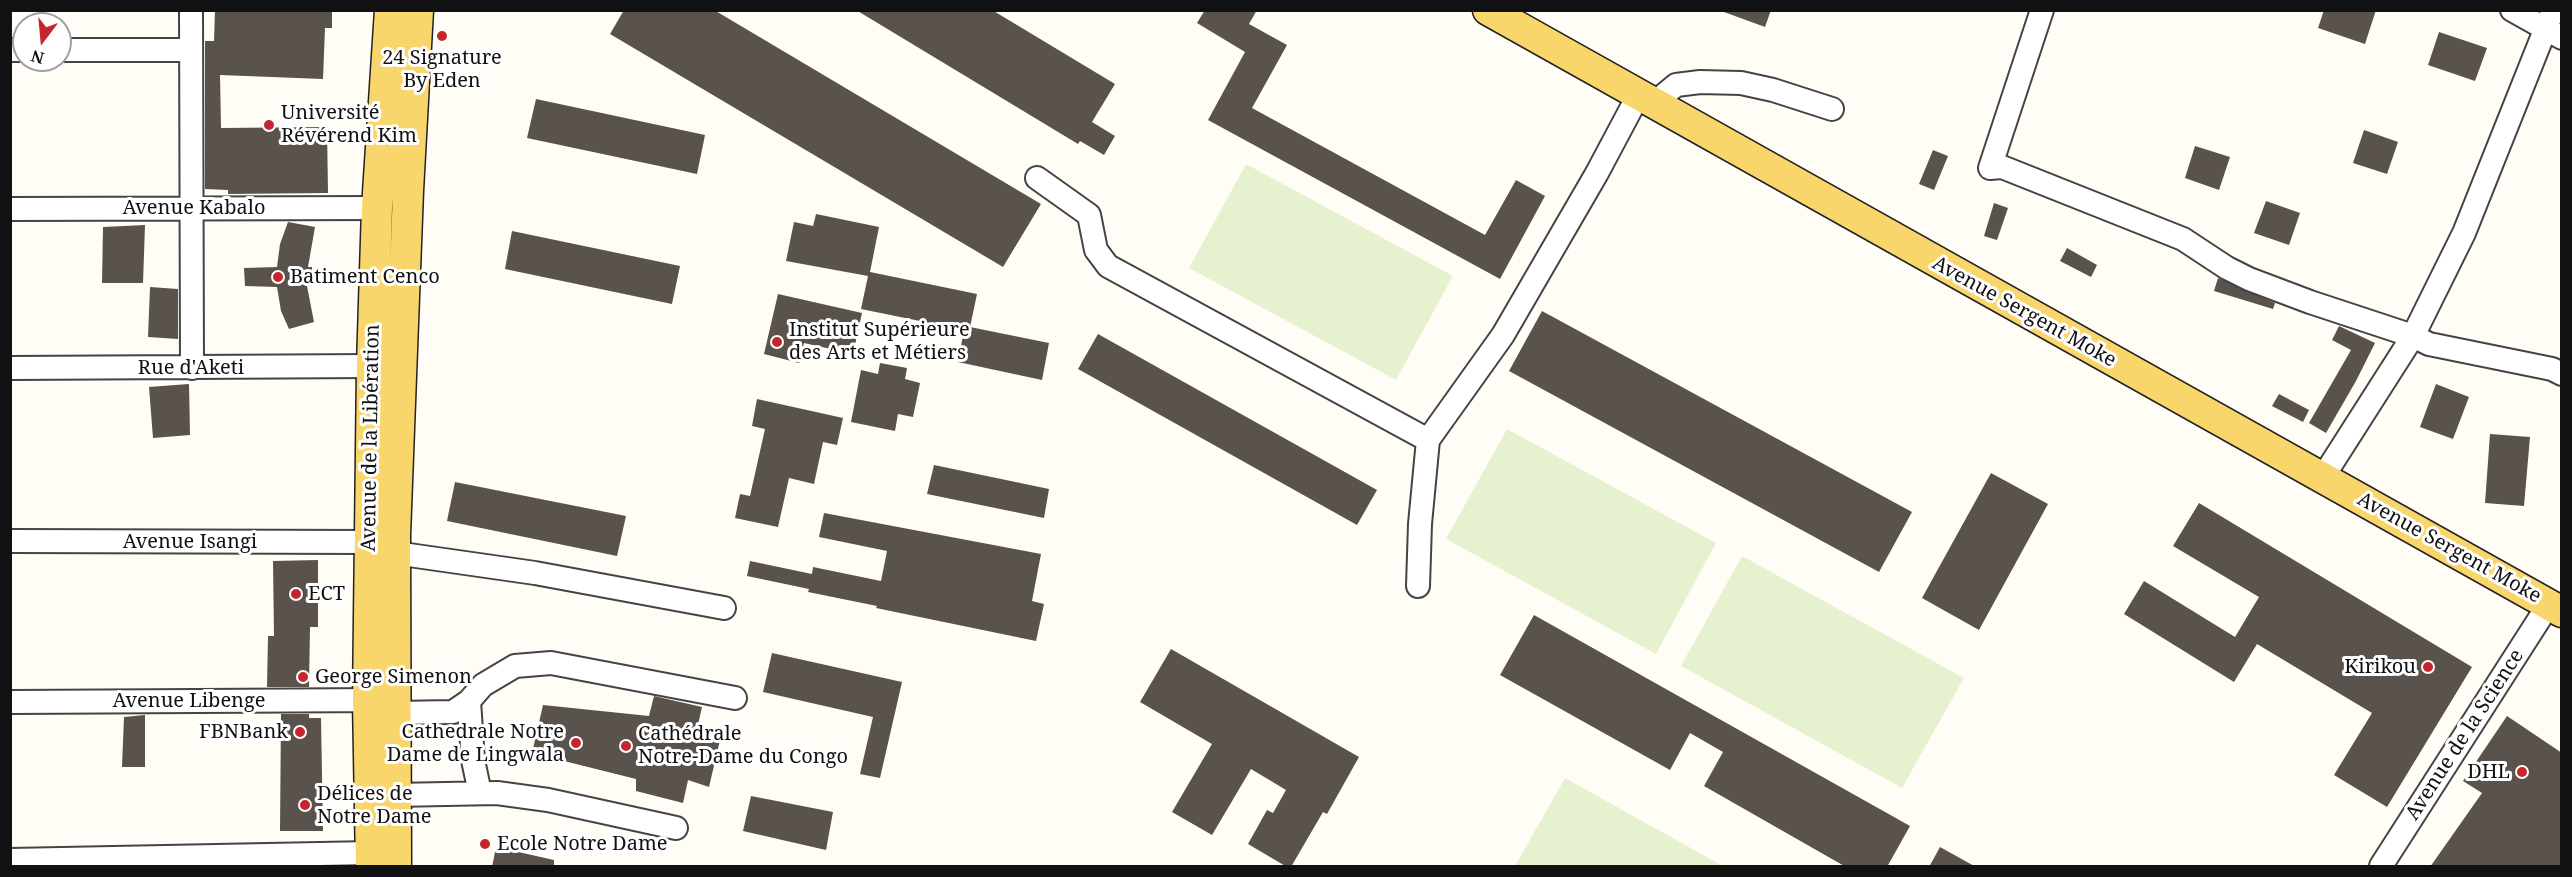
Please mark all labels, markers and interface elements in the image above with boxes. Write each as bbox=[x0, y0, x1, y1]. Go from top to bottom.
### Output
north arrow bbox=[12, 12, 72, 72]
marker: 24 Signature By Eden bbox=[435, 29, 449, 43]
text: N bbox=[29, 45, 47, 70]
place label: 24 Signature By Eden bbox=[382, 46, 502, 93]
place label: Université Révérend Kim bbox=[281, 101, 417, 148]
marker: Université Révérend Kim bbox=[262, 118, 276, 132]
street label: Avenue Kabalo bbox=[122, 196, 266, 220]
street label: Avenue Sergent Moke bbox=[1928, 251, 2120, 373]
place label: Batiment Cenco bbox=[290, 265, 440, 289]
marker: Batiment Cenco bbox=[271, 270, 285, 284]
place label: Institut Supérieure des Arts et Métiers bbox=[789, 318, 970, 365]
street label: Avenue de la Libération bbox=[357, 324, 385, 552]
marker: Institut Supérieure des Arts et Métiers bbox=[770, 335, 784, 349]
street label: Rue d'Aketi bbox=[138, 356, 244, 380]
street label: Avenue Sergent Moke bbox=[2353, 487, 2545, 609]
street label: Avenue Isangi bbox=[123, 530, 257, 554]
place label: ECT bbox=[308, 582, 345, 606]
marker: ECT bbox=[289, 587, 303, 601]
street label: Avenue de la Science bbox=[2401, 645, 2529, 825]
place label: Kirikou bbox=[2344, 655, 2416, 679]
marker: Kirikou bbox=[2421, 660, 2435, 674]
place label: George Simenon bbox=[315, 665, 472, 689]
marker: George Simenon bbox=[296, 670, 310, 684]
street label: Avenue Libenge bbox=[113, 689, 265, 713]
place label: FBNBank bbox=[199, 720, 288, 744]
place label: Cathedrale Notre Dame de Lingwala bbox=[387, 720, 564, 767]
place label: Cathédrale Notre-Dame du Congo bbox=[638, 722, 848, 769]
marker: FBNBank bbox=[293, 725, 307, 739]
marker: Cathedrale Notre Dame de Lingwala bbox=[569, 736, 583, 750]
marker: Cathédrale Notre-Dame du Congo bbox=[619, 739, 633, 753]
place label: DHL bbox=[2467, 760, 2510, 784]
marker: DHL bbox=[2515, 765, 2529, 779]
place label: Délices de Notre Dame bbox=[317, 782, 432, 829]
marker: Délices de Notre Dame bbox=[298, 798, 312, 812]
place label: Ecole Notre Dame bbox=[497, 832, 667, 856]
marker: Ecole Notre Dame bbox=[478, 837, 492, 851]

